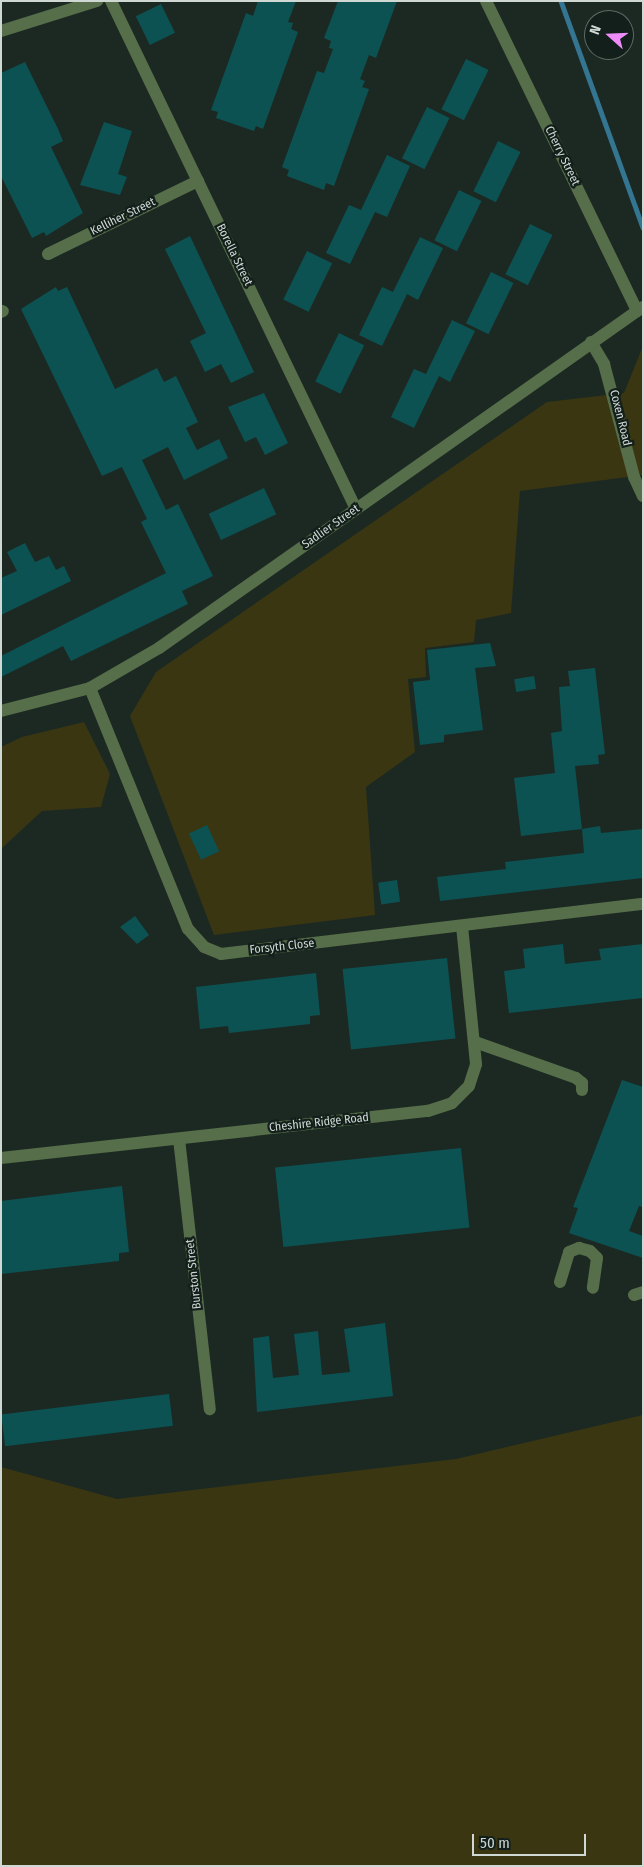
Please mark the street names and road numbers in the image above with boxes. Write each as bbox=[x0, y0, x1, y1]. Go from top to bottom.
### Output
street label: Cherry Street bbox=[541, 124, 583, 188]
street label: Kelliher Street bbox=[88, 195, 158, 239]
street label: Borella Street bbox=[213, 222, 255, 288]
street label: Coxen Road bbox=[606, 389, 634, 447]
street label: Sadlier Street bbox=[299, 502, 363, 552]
street label: Forsyth Close bbox=[249, 936, 315, 958]
street label: Cheshire Ridge Road bbox=[268, 1111, 370, 1135]
street label: Burston Street bbox=[183, 1238, 205, 1310]

